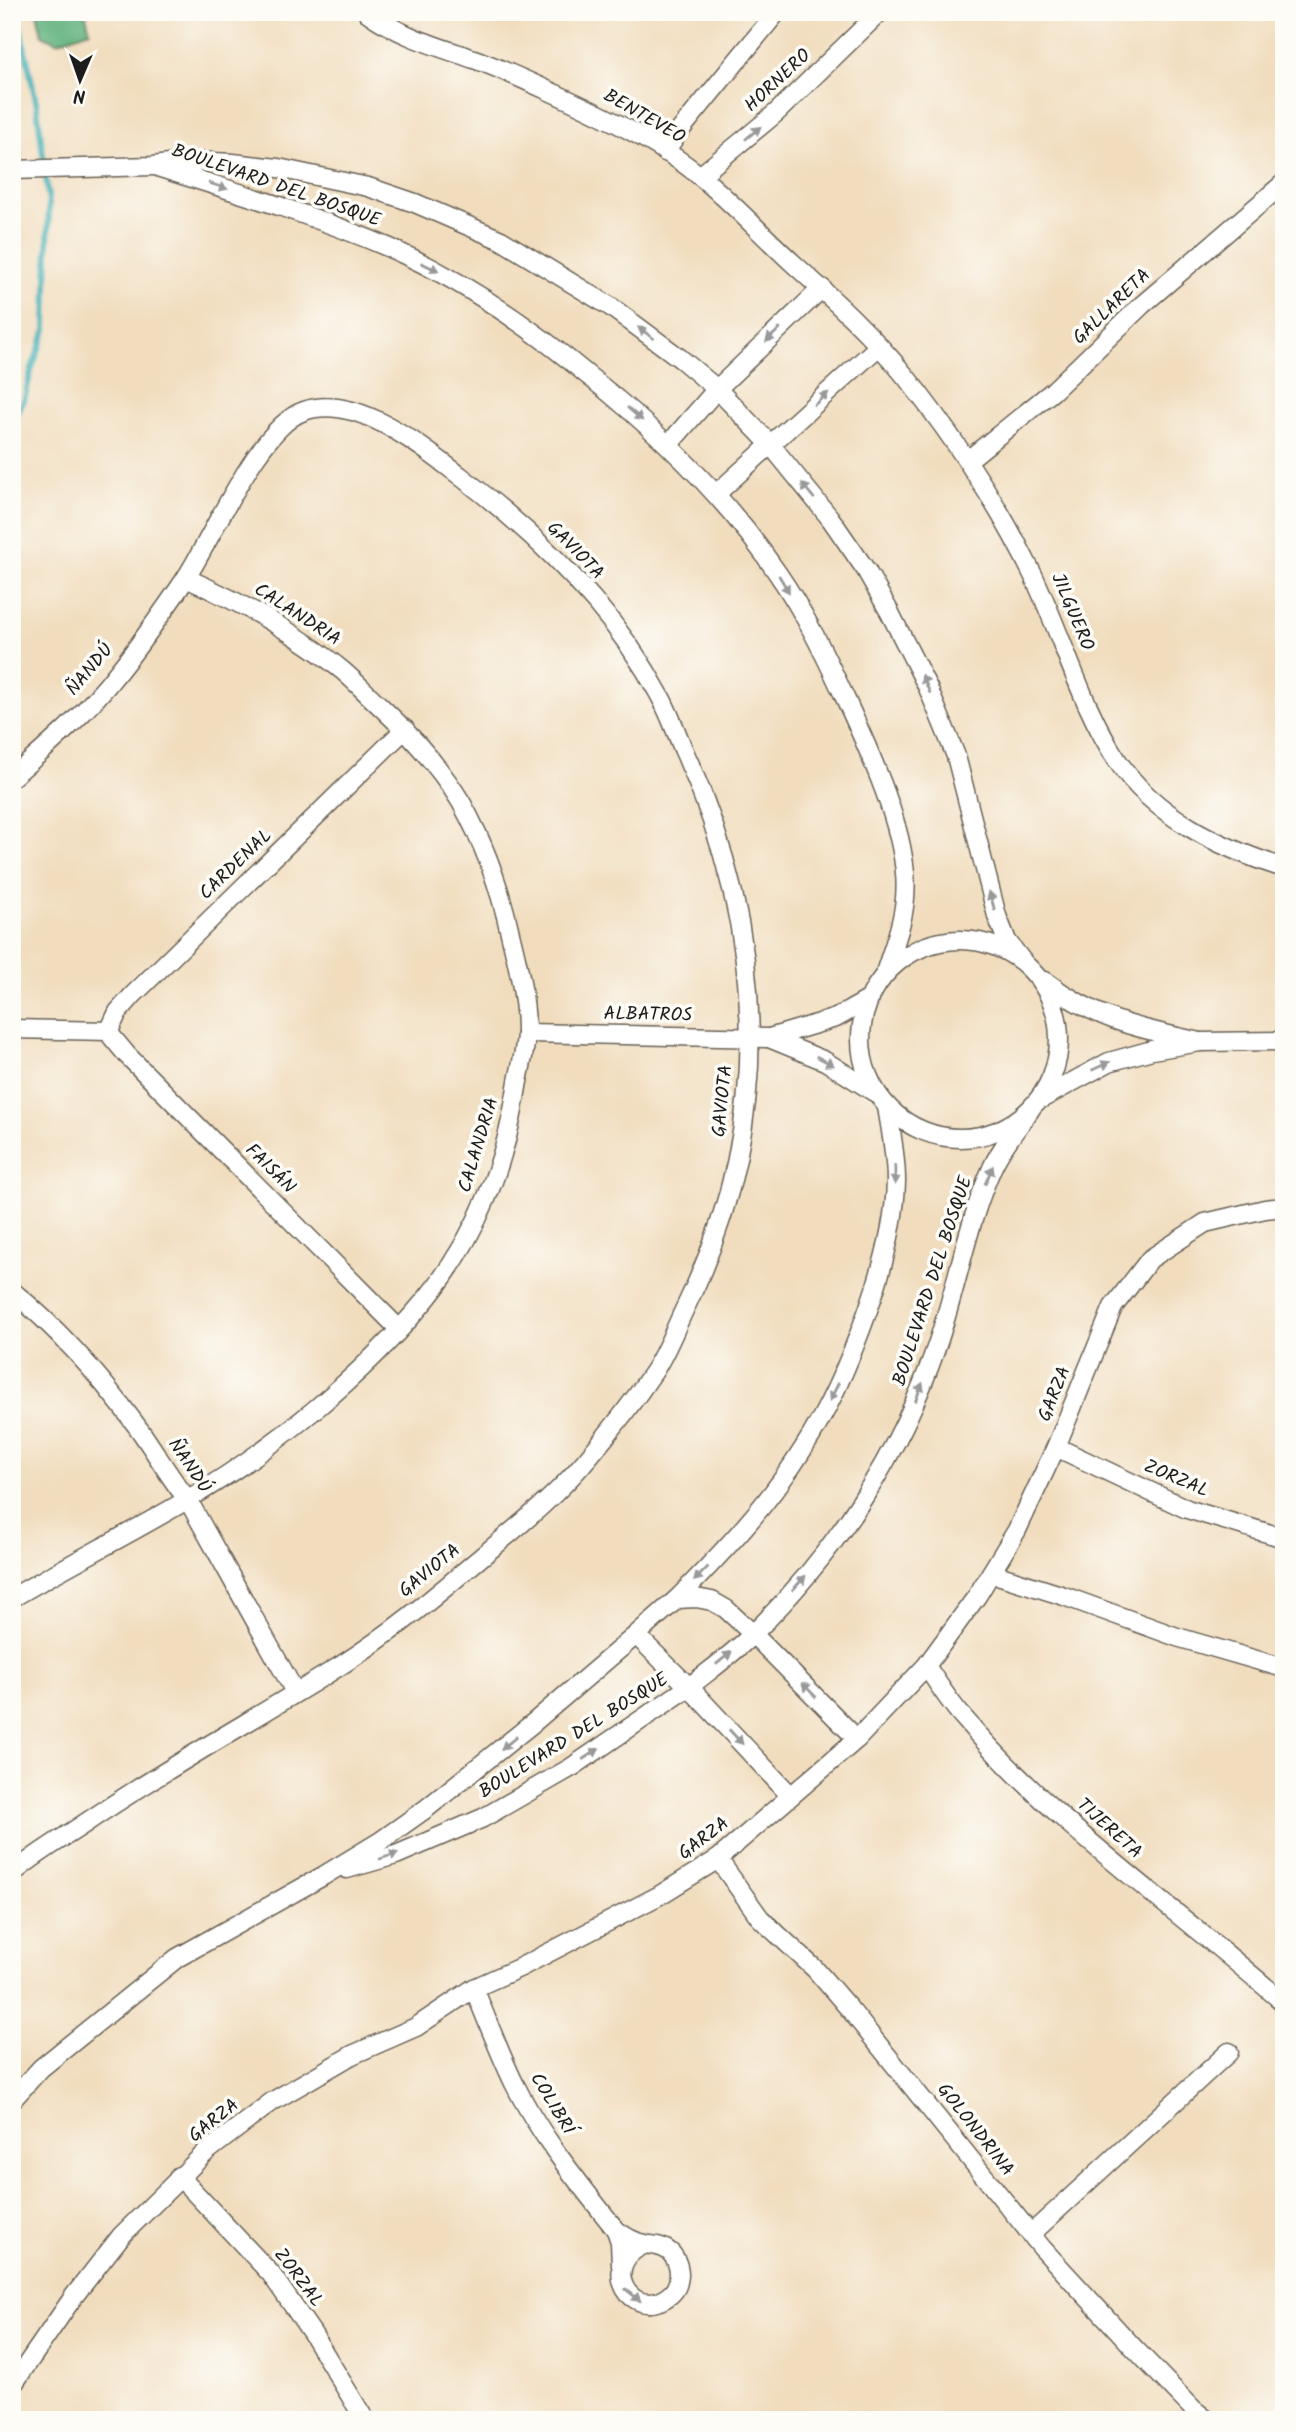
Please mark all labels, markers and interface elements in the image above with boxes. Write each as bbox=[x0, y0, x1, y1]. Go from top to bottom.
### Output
street label: HORNERO bbox=[738, 42, 819, 120]
north arrow bbox=[46, 46, 116, 116]
text: N bbox=[73, 80, 86, 110]
street label: BENTEVEO bbox=[597, 81, 691, 153]
one-way arrow bbox=[744, 126, 761, 141]
street label: BOULEVARD DEL BOSQUE bbox=[168, 136, 385, 236]
one-way arrow bbox=[208, 182, 229, 192]
one-way arrow bbox=[420, 262, 440, 273]
street label: GALLARETA bbox=[1066, 262, 1158, 352]
one-way arrow bbox=[637, 326, 655, 340]
one-way arrow bbox=[765, 327, 782, 343]
one-way arrow bbox=[812, 391, 830, 407]
one-way arrow bbox=[626, 406, 643, 421]
one-way arrow bbox=[801, 482, 816, 500]
street label: GAVIOTA bbox=[539, 514, 611, 588]
street label: JILGUERO bbox=[1042, 568, 1102, 656]
one-way arrow bbox=[778, 574, 791, 594]
street label: CALANDRIA bbox=[248, 576, 346, 654]
street label: ÑANDÚ bbox=[59, 637, 121, 703]
one-way arrow bbox=[920, 674, 931, 695]
street label: CARDENAL bbox=[192, 822, 280, 908]
one-way arrow bbox=[987, 891, 997, 912]
street label: ALBATROS bbox=[603, 999, 693, 1031]
one-way arrow bbox=[815, 1055, 835, 1067]
one-way arrow bbox=[1091, 1060, 1111, 1072]
street label: GAVIOTA bbox=[704, 1063, 742, 1139]
street label: CALANDRIA bbox=[450, 1094, 508, 1196]
street label: FAISÁN bbox=[238, 1137, 303, 1202]
one-way arrow bbox=[889, 1164, 901, 1186]
one-way arrow bbox=[984, 1165, 995, 1186]
street label: BOULEVARD DEL BOSQUE bbox=[885, 1171, 981, 1390]
street label: GARZA bbox=[1030, 1362, 1080, 1426]
one-way arrow bbox=[914, 1381, 925, 1402]
one-way arrow bbox=[829, 1382, 840, 1402]
street label: ÑANDÚ bbox=[160, 1432, 218, 1500]
street label: ZORZAL bbox=[1139, 1452, 1213, 1506]
street label: GAVIOTA bbox=[392, 1537, 468, 1605]
one-way arrow bbox=[692, 1566, 709, 1583]
one-way arrow bbox=[791, 1575, 806, 1592]
one-way arrow bbox=[716, 1651, 733, 1666]
street label: BOULEVARD DEL BOSQUE bbox=[473, 1665, 676, 1807]
one-way arrow bbox=[800, 1682, 817, 1699]
one-way arrow bbox=[727, 1728, 743, 1745]
one-way arrow bbox=[501, 1735, 518, 1750]
one-way arrow bbox=[582, 1747, 600, 1761]
street label: TIJERETA bbox=[1069, 1791, 1149, 1867]
street label: GARZA bbox=[672, 1810, 736, 1868]
one-way arrow bbox=[378, 1851, 399, 1861]
street label: COLIBRÍ bbox=[522, 2067, 584, 2144]
street label: GOLONDRINA bbox=[929, 2077, 1021, 2183]
street label: GARZA bbox=[182, 2091, 246, 2151]
street label: ZORZAL bbox=[265, 2242, 331, 2314]
one-way arrow bbox=[624, 2287, 642, 2302]

